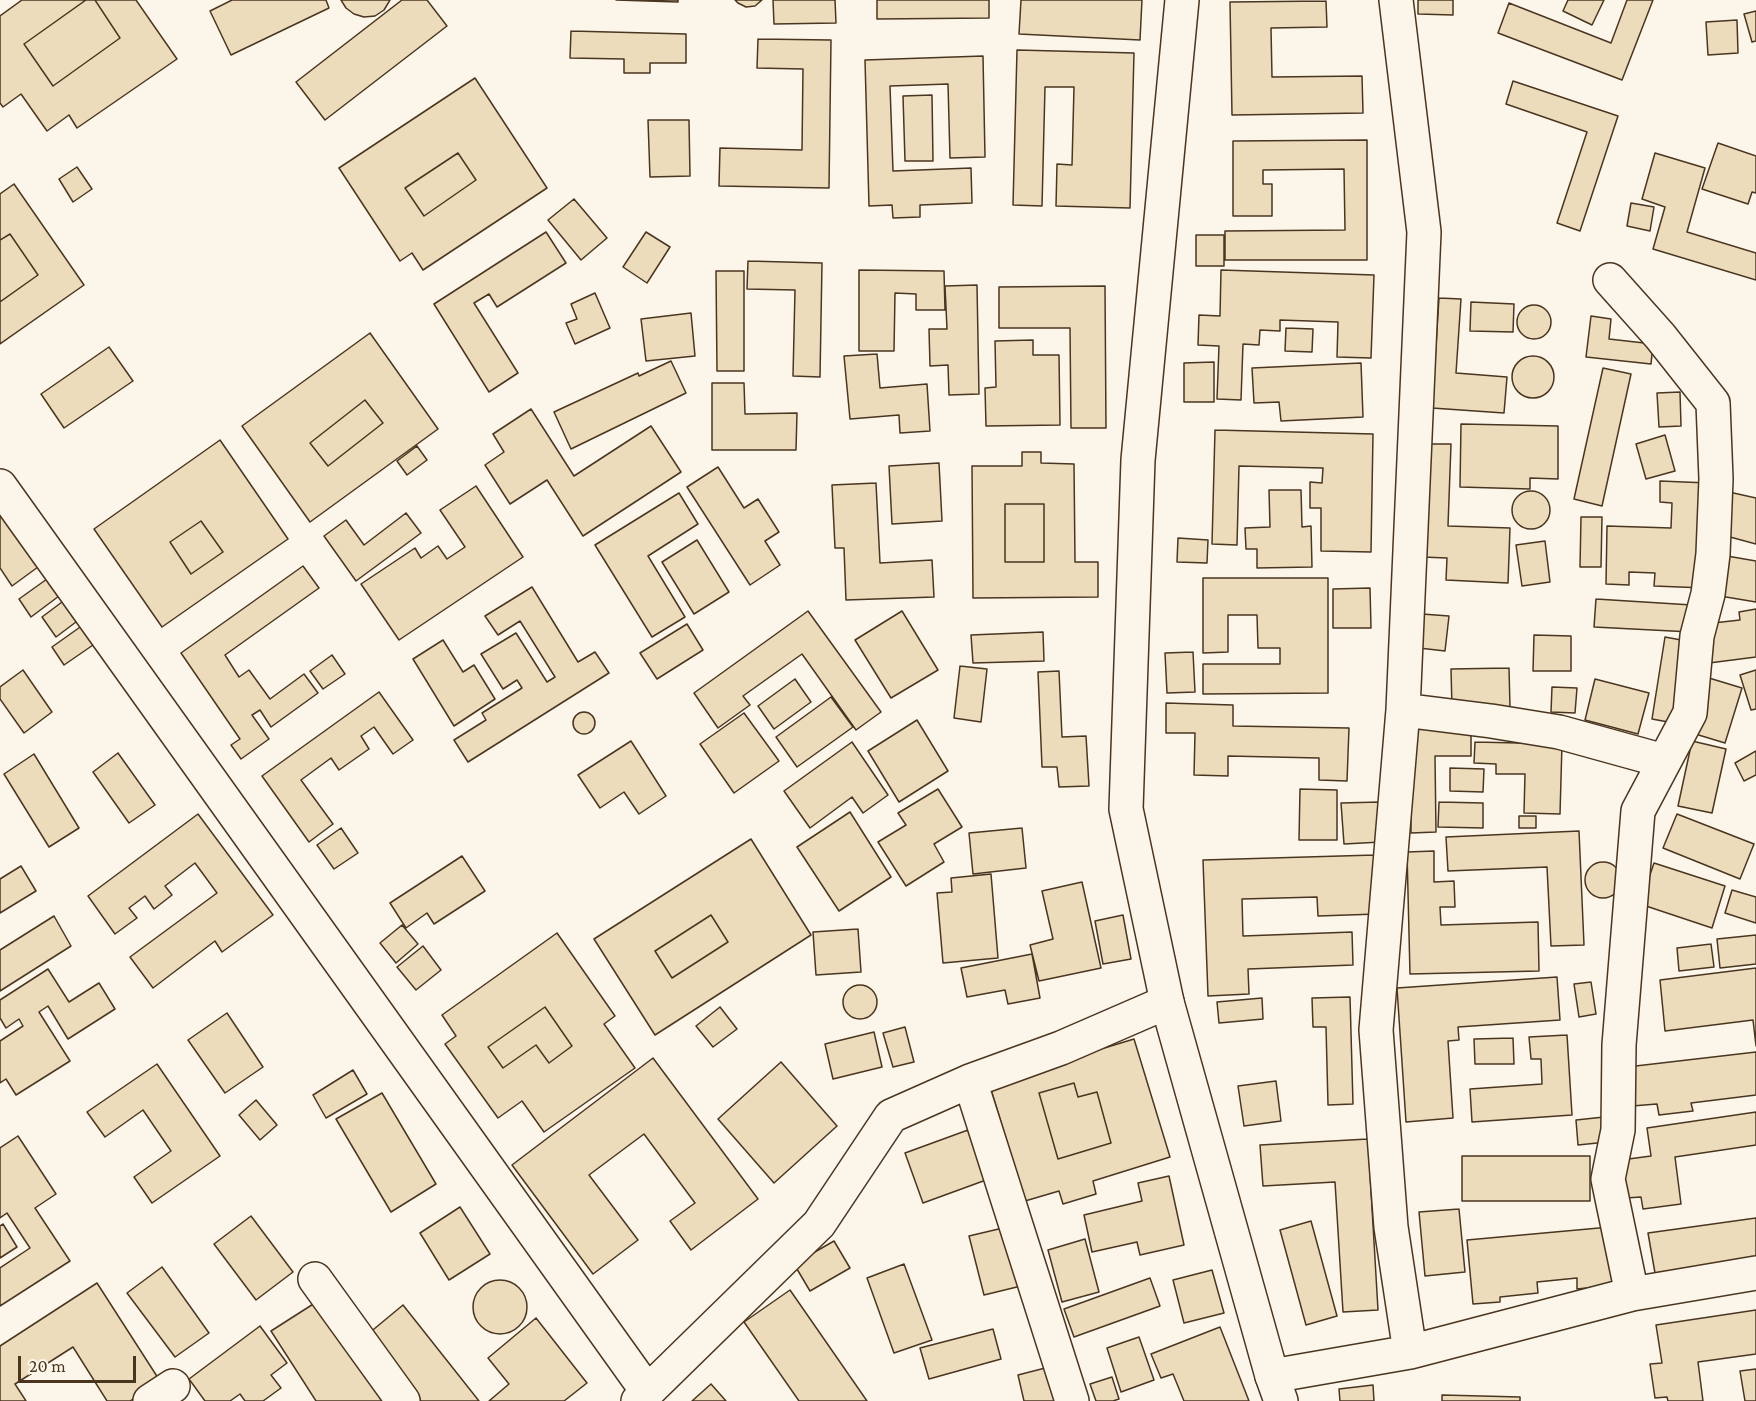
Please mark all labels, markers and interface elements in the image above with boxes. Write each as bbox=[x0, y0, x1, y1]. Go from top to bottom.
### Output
scale bar bbox=[21, 1344, 140, 1382]
text: 20 m bbox=[29, 1356, 66, 1376]

